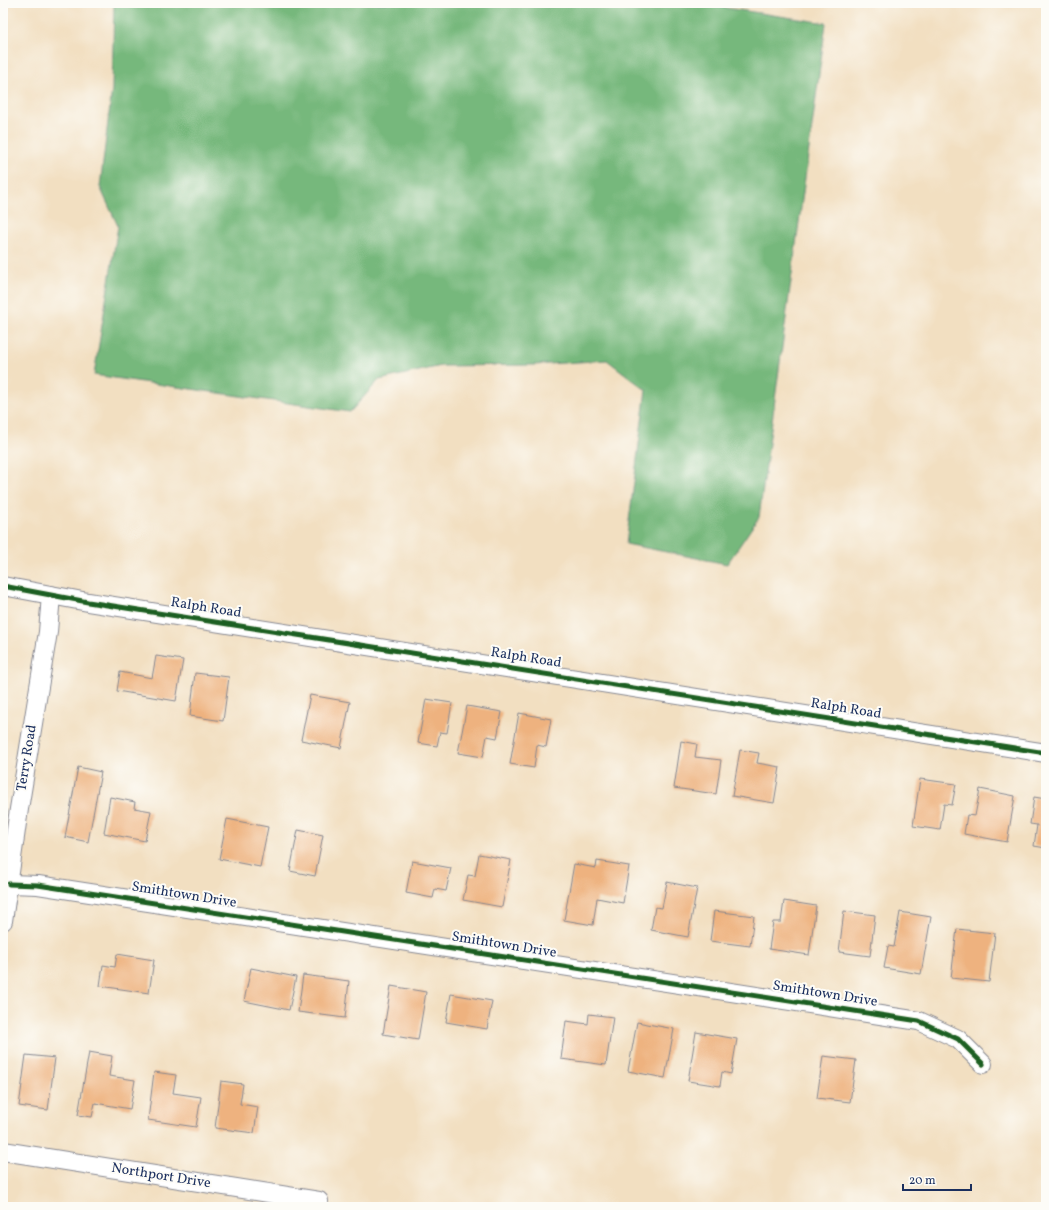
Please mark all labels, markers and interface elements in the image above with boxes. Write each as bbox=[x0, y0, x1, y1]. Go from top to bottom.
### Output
street label: Ralph Road bbox=[169, 593, 243, 623]
street label: Ralph Road bbox=[489, 643, 563, 673]
street label: Ralph Road bbox=[809, 694, 883, 724]
street label: Terry Road bbox=[12, 723, 42, 793]
street label: Smithtown Drive bbox=[130, 877, 238, 913]
street label: Smithtown Drive bbox=[450, 927, 558, 963]
street label: Smithtown Drive bbox=[771, 976, 879, 1012]
street label: Northport Drive bbox=[110, 1159, 212, 1193]
scale bar bbox=[903, 1166, 971, 1192]
text: 20 m bbox=[909, 1173, 936, 1189]

